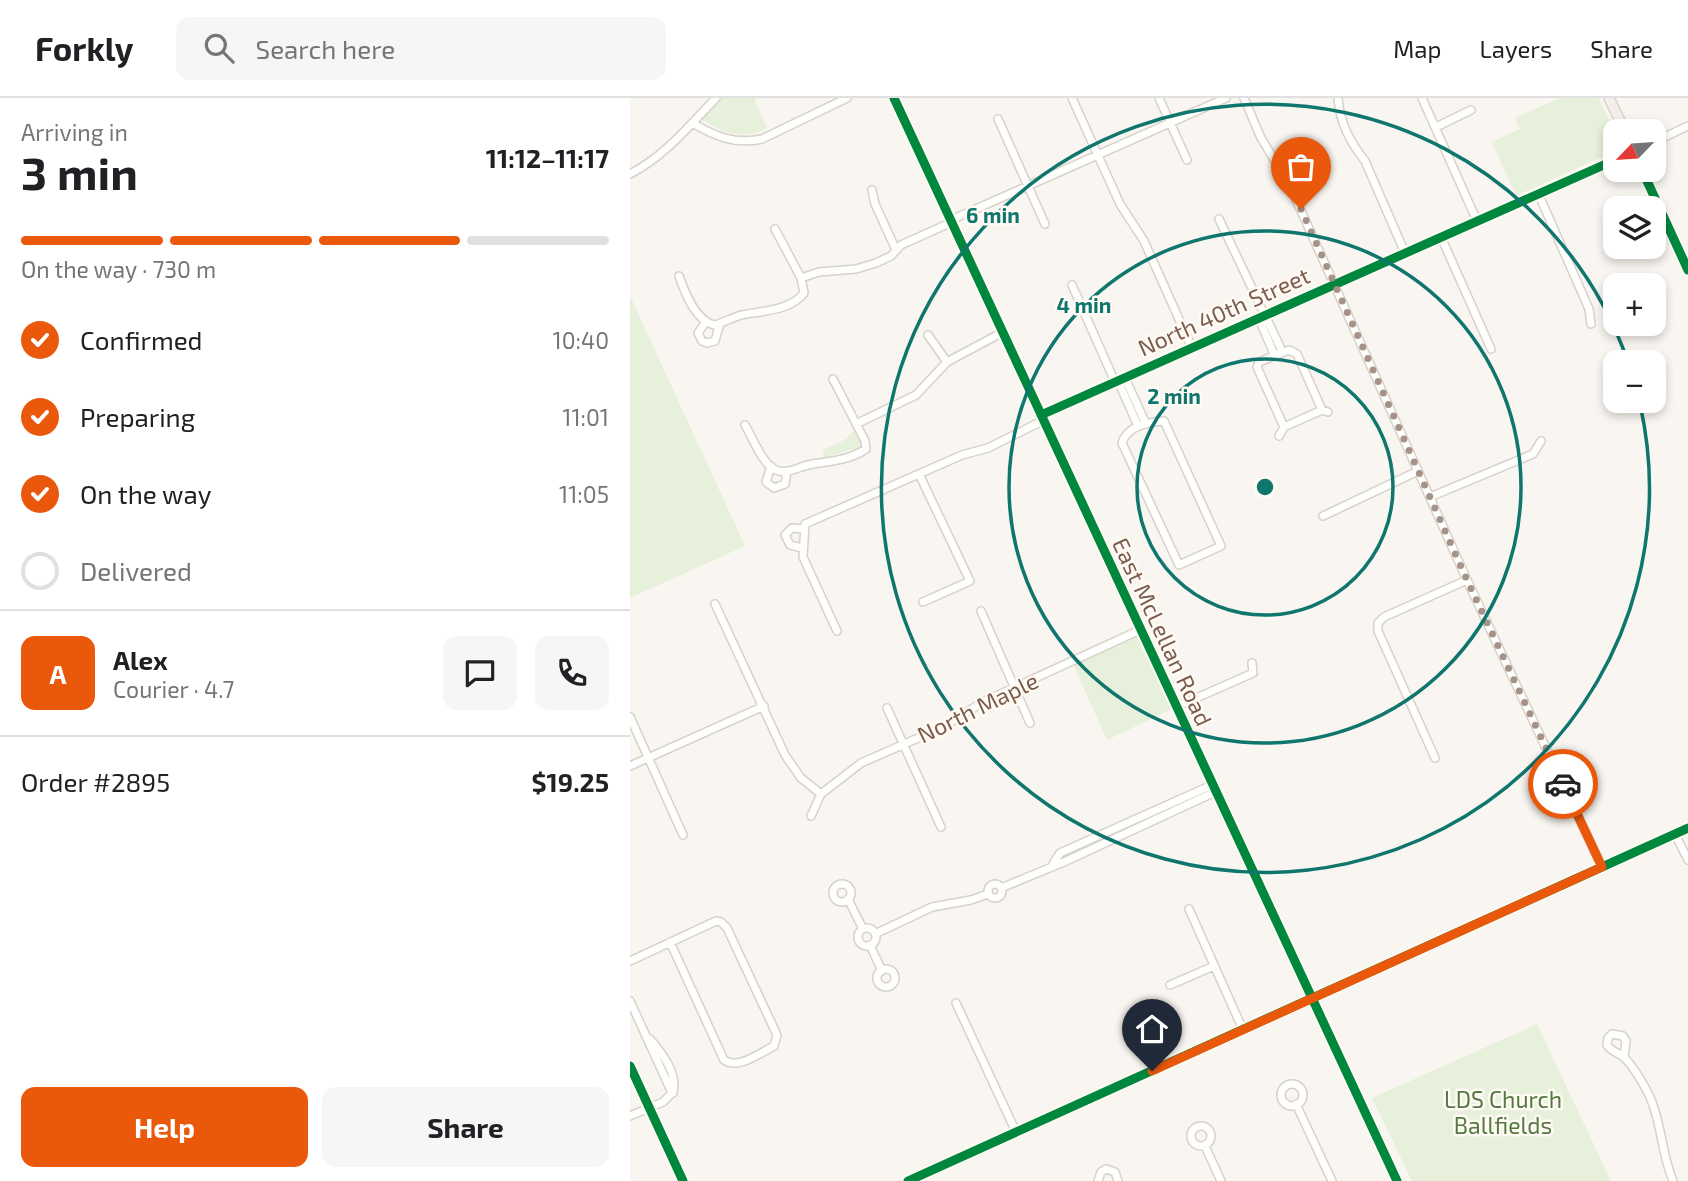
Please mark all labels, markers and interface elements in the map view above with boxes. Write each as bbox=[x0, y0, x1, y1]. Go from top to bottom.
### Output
search box bbox=[176, 17, 666, 80]
text: Forkly bbox=[35, 28, 134, 68]
icon: search bbox=[200, 29, 238, 67]
text: Search here bbox=[256, 33, 395, 64]
text: Map bbox=[1393, 34, 1441, 63]
text: Layers bbox=[1479, 34, 1552, 63]
text: Share bbox=[1590, 34, 1653, 63]
text: Arriving in bbox=[21, 118, 128, 146]
north arrow bbox=[1603, 119, 1666, 182]
map controls bbox=[1603, 119, 1666, 413]
pin bbox=[1271, 137, 1331, 209]
text: 11:12–11:17 bbox=[486, 142, 609, 173]
text: 3 min bbox=[21, 144, 138, 199]
icon: bag bbox=[1282, 148, 1320, 186]
button: layers bbox=[1603, 196, 1666, 259]
text: 6 min bbox=[966, 202, 1020, 227]
text: On the way · 730 m bbox=[21, 255, 216, 283]
street label: North 40th Street bbox=[1133, 261, 1314, 361]
button: + bbox=[1603, 273, 1666, 336]
text: 4 min bbox=[1057, 292, 1111, 317]
icon: check bbox=[21, 321, 59, 359]
text: Confirmed bbox=[80, 324, 203, 355]
text: 10:40 bbox=[553, 326, 609, 354]
button: − bbox=[1603, 350, 1666, 413]
text: 2 min bbox=[1147, 383, 1201, 408]
icon: check bbox=[21, 398, 59, 436]
text: Preparing bbox=[80, 401, 195, 432]
text: 11:01 bbox=[562, 403, 609, 431]
icon: check bbox=[21, 475, 59, 513]
centre of rings bbox=[1253, 475, 1277, 499]
text: On the way bbox=[80, 478, 211, 509]
text: 11:05 bbox=[559, 480, 609, 508]
street label: East McLellan Road bbox=[1107, 533, 1219, 730]
text: Delivered bbox=[80, 555, 192, 586]
button: chat bbox=[443, 636, 517, 710]
button: phone bbox=[535, 636, 609, 710]
text: Alex bbox=[113, 644, 168, 675]
text: A bbox=[50, 658, 66, 689]
street label: North Maple bbox=[913, 666, 1043, 748]
text: Courier · 4.7 bbox=[113, 675, 234, 703]
courier bbox=[1528, 749, 1598, 819]
icon: car bbox=[1544, 765, 1582, 803]
text: Order #2895 bbox=[21, 766, 170, 797]
text: $19.25 bbox=[532, 766, 609, 797]
pin bbox=[1122, 999, 1182, 1071]
icon: home bbox=[1133, 1010, 1171, 1048]
park label: LDS Church Ballfields bbox=[1444, 1085, 1562, 1139]
button: Help bbox=[21, 1087, 308, 1167]
button: Share bbox=[322, 1087, 609, 1167]

